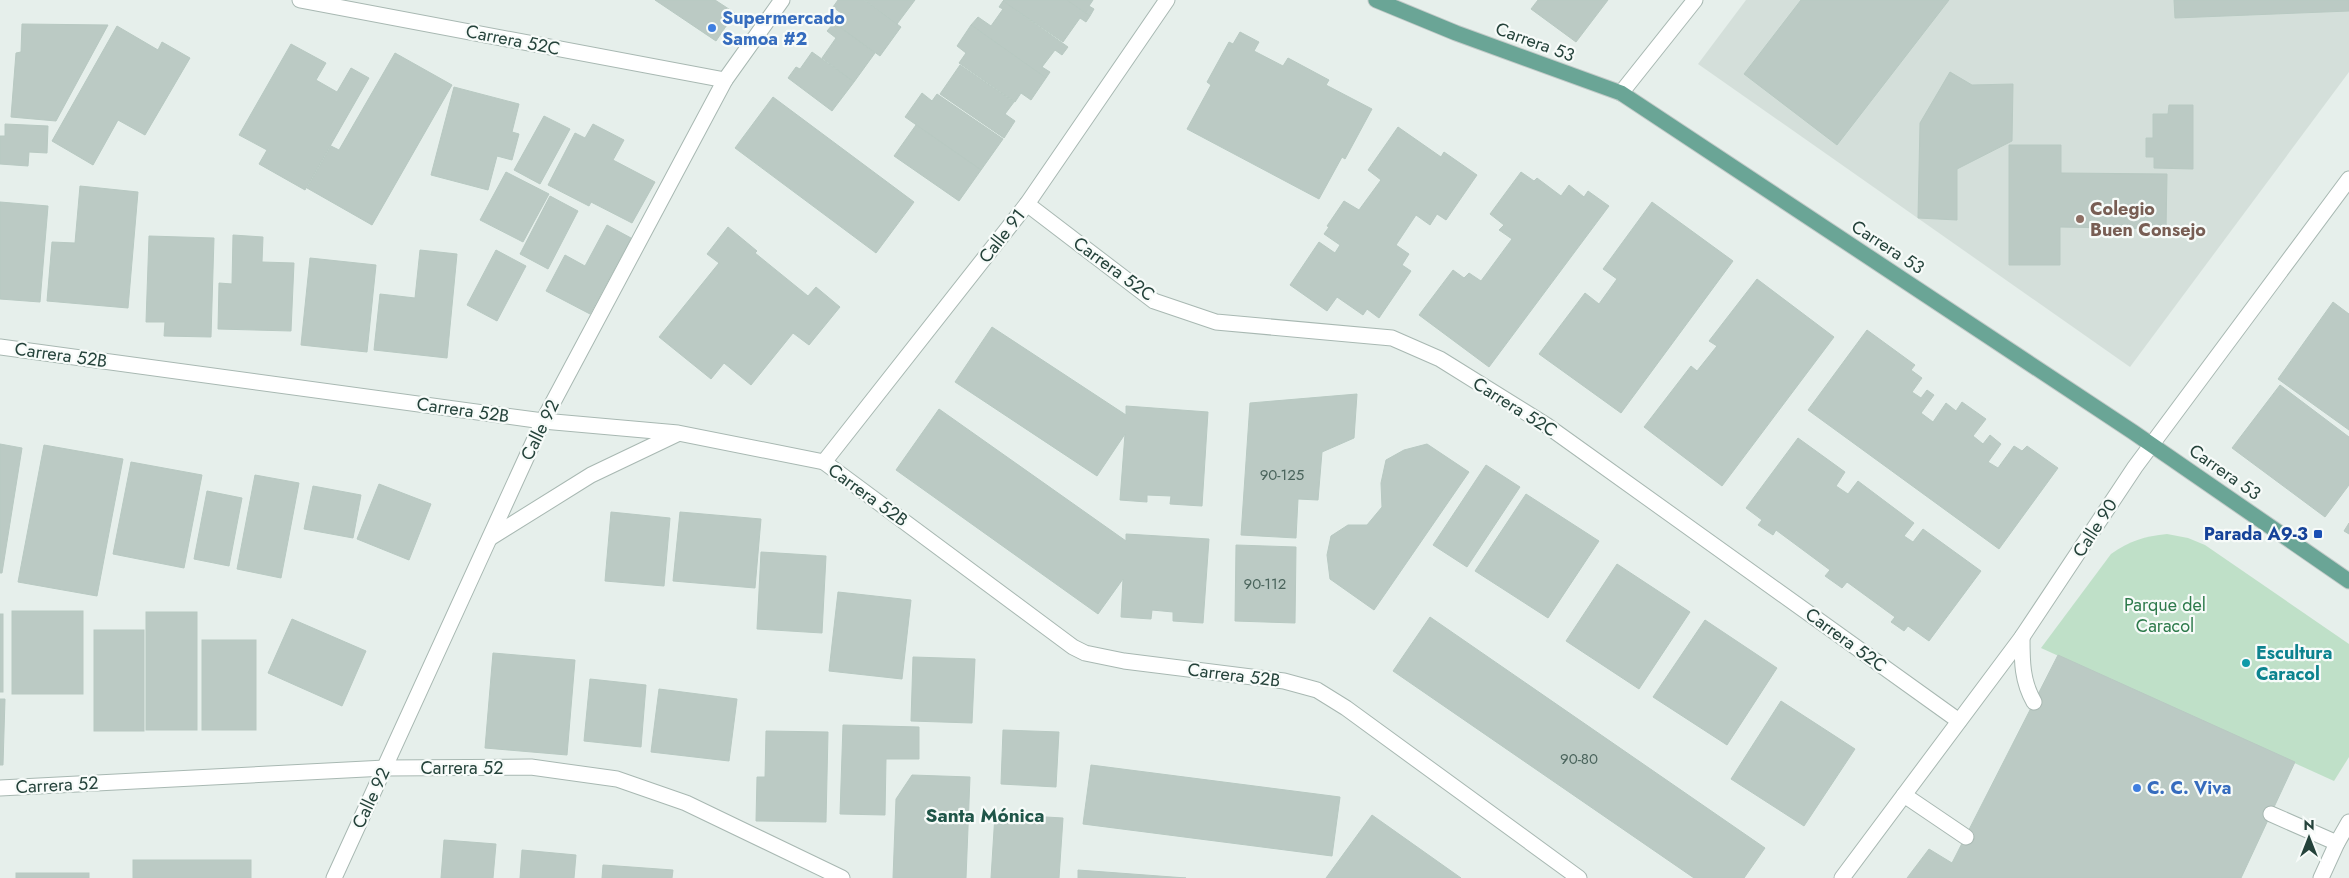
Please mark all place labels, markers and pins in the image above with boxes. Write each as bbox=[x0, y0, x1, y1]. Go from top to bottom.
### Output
place label: Supermercado Samoa #2 bbox=[722, 5, 845, 52]
marker: Supermercado Samoa #2 bbox=[706, 22, 718, 34]
place label: Colegio Buen Consejo bbox=[2090, 196, 2206, 243]
marker: Colegio Buen Consejo bbox=[2074, 213, 2086, 225]
place label: Parada A9-3 bbox=[2204, 521, 2308, 547]
marker: Parada A9-3 bbox=[2312, 528, 2324, 540]
place label: Escultura Caracol bbox=[2256, 640, 2332, 687]
marker: Escultura Caracol bbox=[2240, 657, 2252, 669]
place label: C. C. Viva bbox=[2147, 775, 2231, 801]
marker: C. C. Viva bbox=[2131, 782, 2143, 794]

